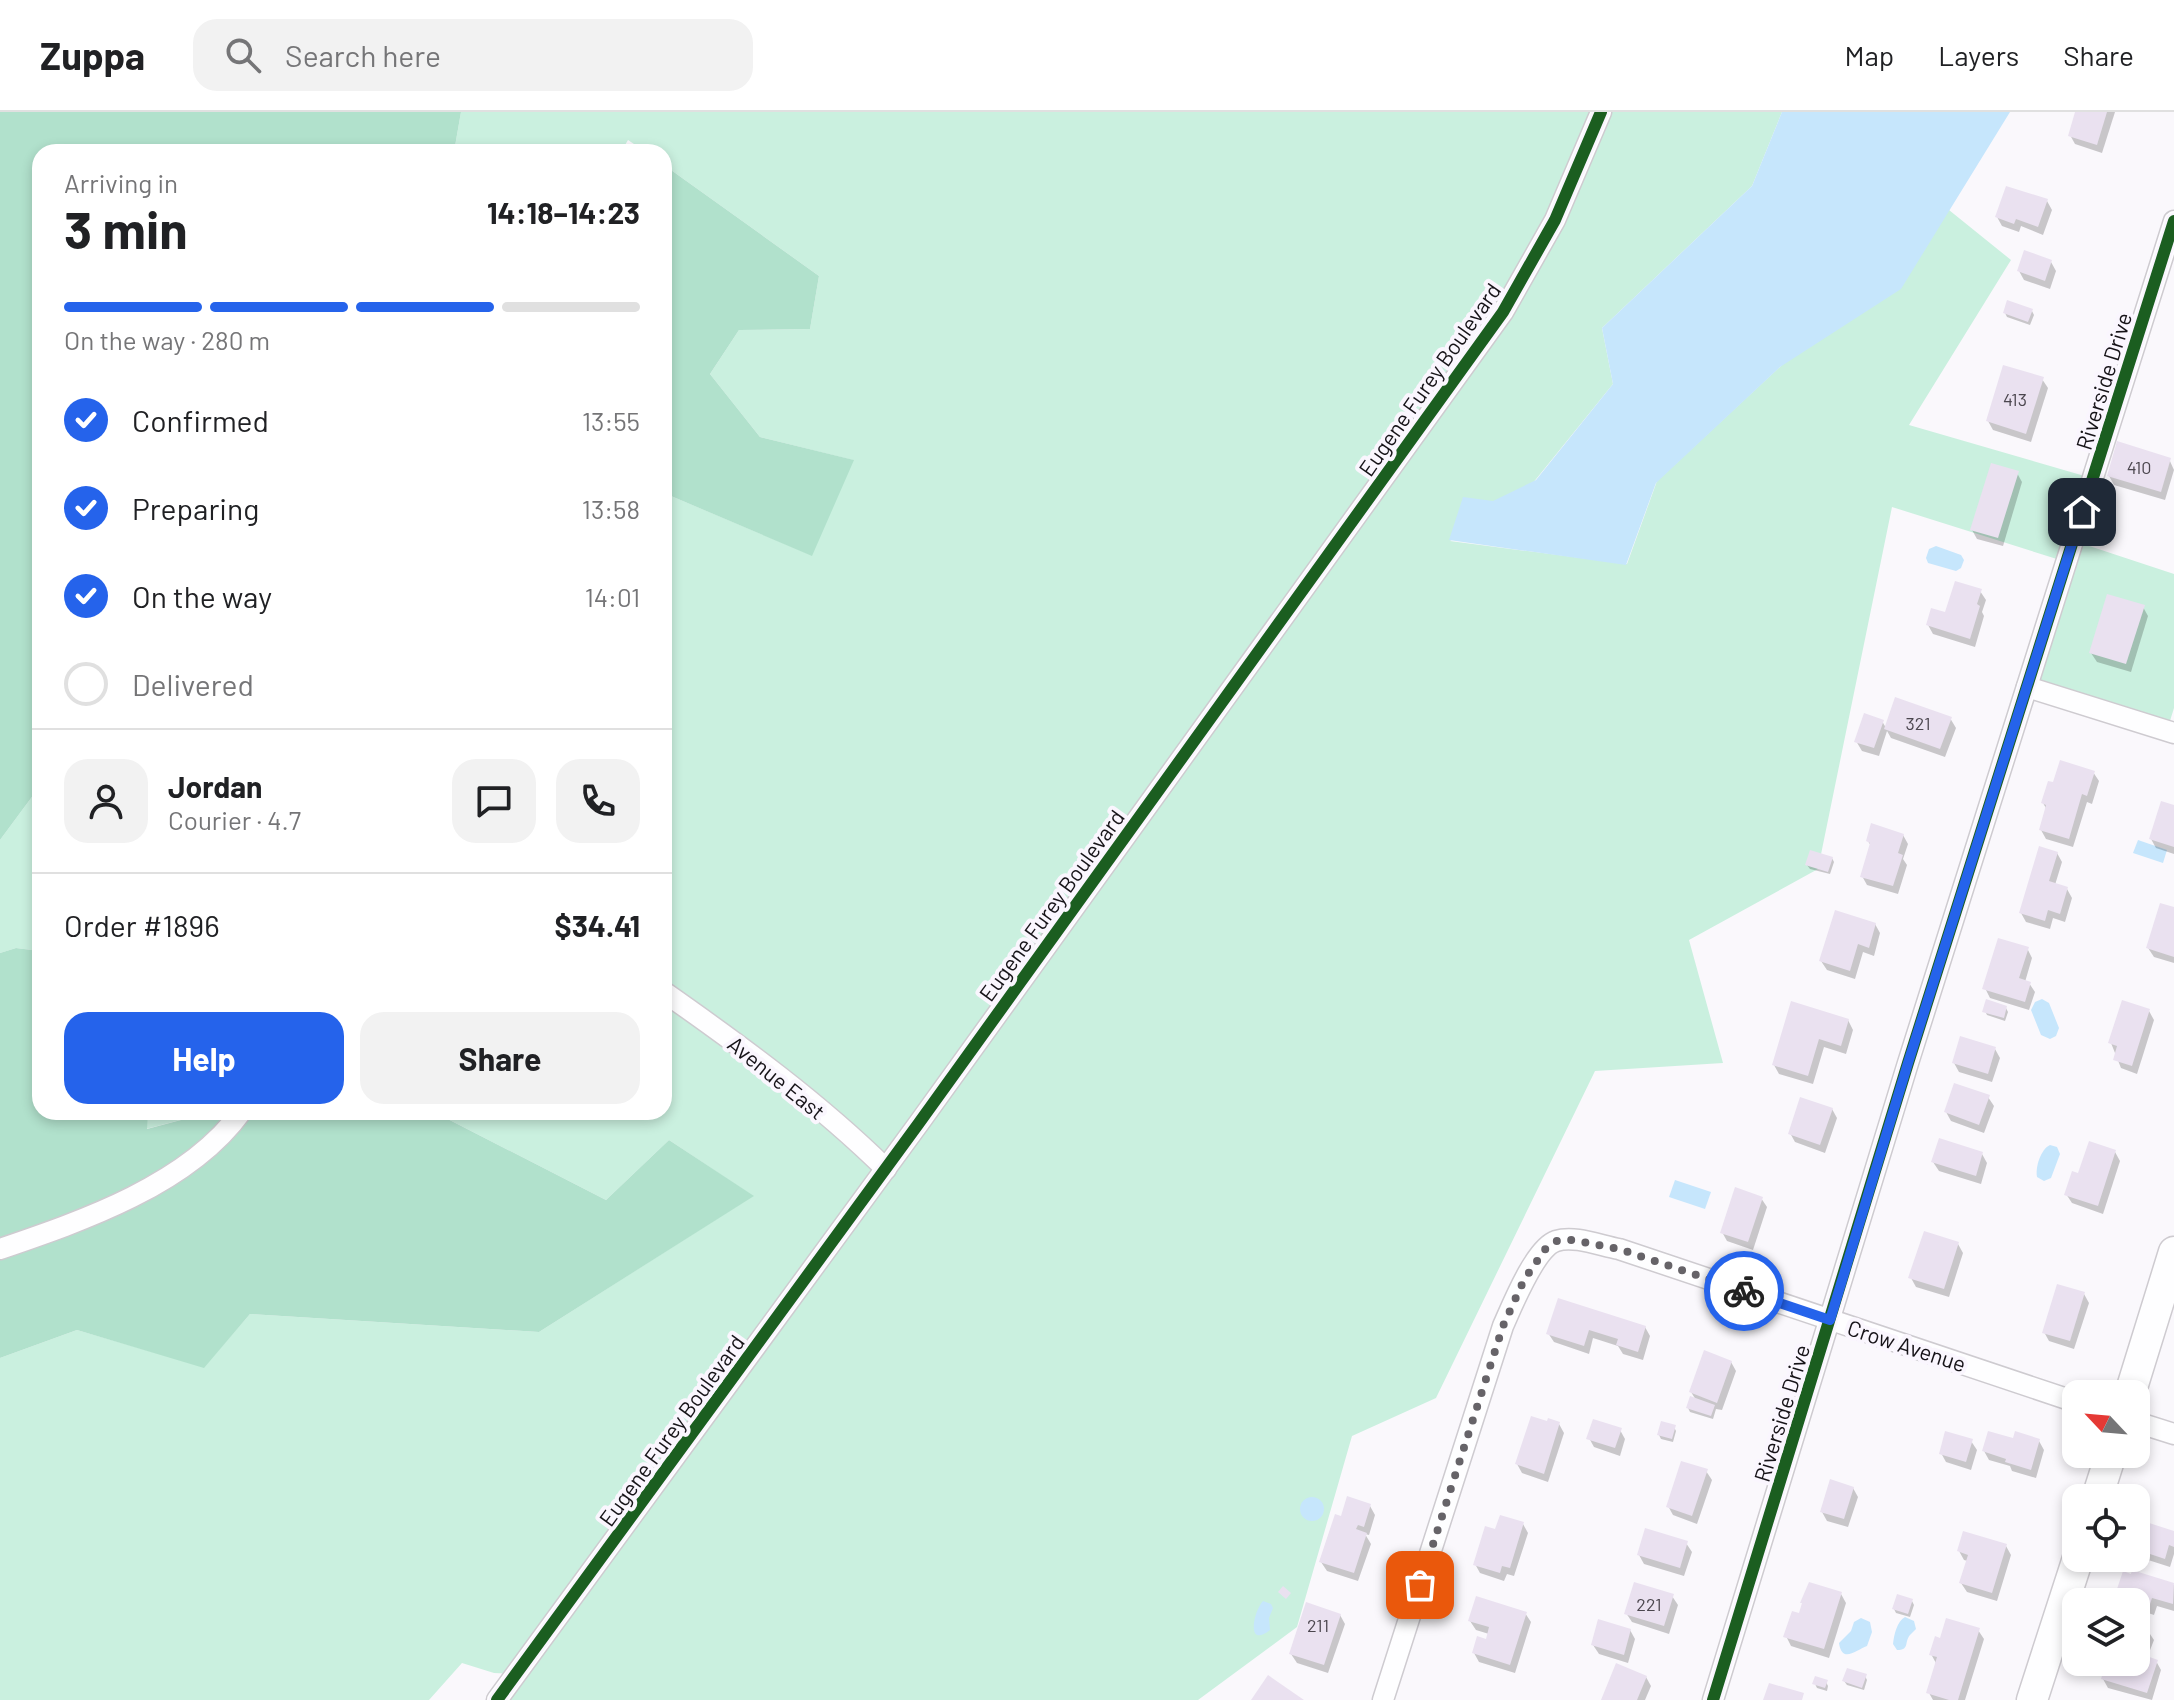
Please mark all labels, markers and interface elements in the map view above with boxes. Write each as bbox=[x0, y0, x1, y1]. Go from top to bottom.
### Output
search box bbox=[193, 19, 753, 91]
text: Zuppa bbox=[40, 32, 145, 78]
icon: search bbox=[221, 33, 265, 77]
text: Search here bbox=[285, 37, 441, 73]
text: Map bbox=[1844, 38, 1894, 72]
text: Layers bbox=[1938, 38, 2019, 72]
text: Share bbox=[2063, 38, 2134, 72]
text: Arriving in bbox=[64, 167, 178, 198]
text: 14:18–14:23 bbox=[487, 194, 640, 230]
text: 3 min bbox=[64, 197, 188, 259]
street label: Eugene Furey Boulevard bbox=[1352, 277, 1506, 481]
street label: Riverside Drive bbox=[2070, 309, 2136, 453]
text: On the way · 280 m bbox=[64, 324, 270, 355]
house number: 413 bbox=[2003, 388, 2027, 410]
icon: check bbox=[64, 398, 108, 442]
text: Confirmed bbox=[132, 402, 269, 438]
text: 13:55 bbox=[582, 405, 640, 436]
house number: 410 bbox=[2127, 456, 2151, 478]
pin bbox=[2048, 478, 2116, 546]
icon: check bbox=[64, 486, 108, 530]
text: Preparing bbox=[132, 490, 259, 526]
icon: home bbox=[2060, 490, 2104, 534]
text: 13:58 bbox=[582, 493, 640, 524]
icon: check bbox=[64, 574, 108, 618]
text: On the way bbox=[132, 578, 272, 614]
text: 14:01 bbox=[585, 581, 640, 612]
text: Delivered bbox=[132, 666, 254, 702]
house number: 321 bbox=[1906, 712, 1930, 734]
button: person bbox=[64, 759, 148, 843]
button: chat bbox=[452, 759, 536, 843]
button: phone bbox=[556, 759, 640, 843]
text: Jordan bbox=[168, 768, 263, 804]
text: Courier · 4.7 bbox=[168, 804, 301, 835]
street label: Eugene Furey Boulevard bbox=[973, 804, 1129, 1006]
text: Order #1896 bbox=[64, 907, 220, 943]
text: $34.41 bbox=[555, 907, 640, 943]
button: Help bbox=[64, 1012, 344, 1104]
button: Share bbox=[360, 1012, 640, 1104]
street label: Avenue East bbox=[723, 1030, 831, 1124]
courier bbox=[1704, 1251, 1784, 1331]
icon: bike bbox=[1722, 1269, 1766, 1313]
street label: Crow Avenue bbox=[1845, 1314, 1969, 1376]
street label: Eugene Furey Boulevard bbox=[593, 1329, 749, 1531]
street label: Riverside Drive bbox=[1748, 1341, 1814, 1485]
north arrow bbox=[2062, 1380, 2150, 1468]
map controls bbox=[2062, 1380, 2150, 1676]
button: locate bbox=[2062, 1484, 2150, 1572]
pin bbox=[1386, 1551, 1454, 1619]
icon: bag bbox=[1398, 1563, 1442, 1607]
button: layers bbox=[2062, 1588, 2150, 1676]
house number: 221 bbox=[1636, 1593, 1662, 1615]
house number: 211 bbox=[1307, 1614, 1329, 1636]

